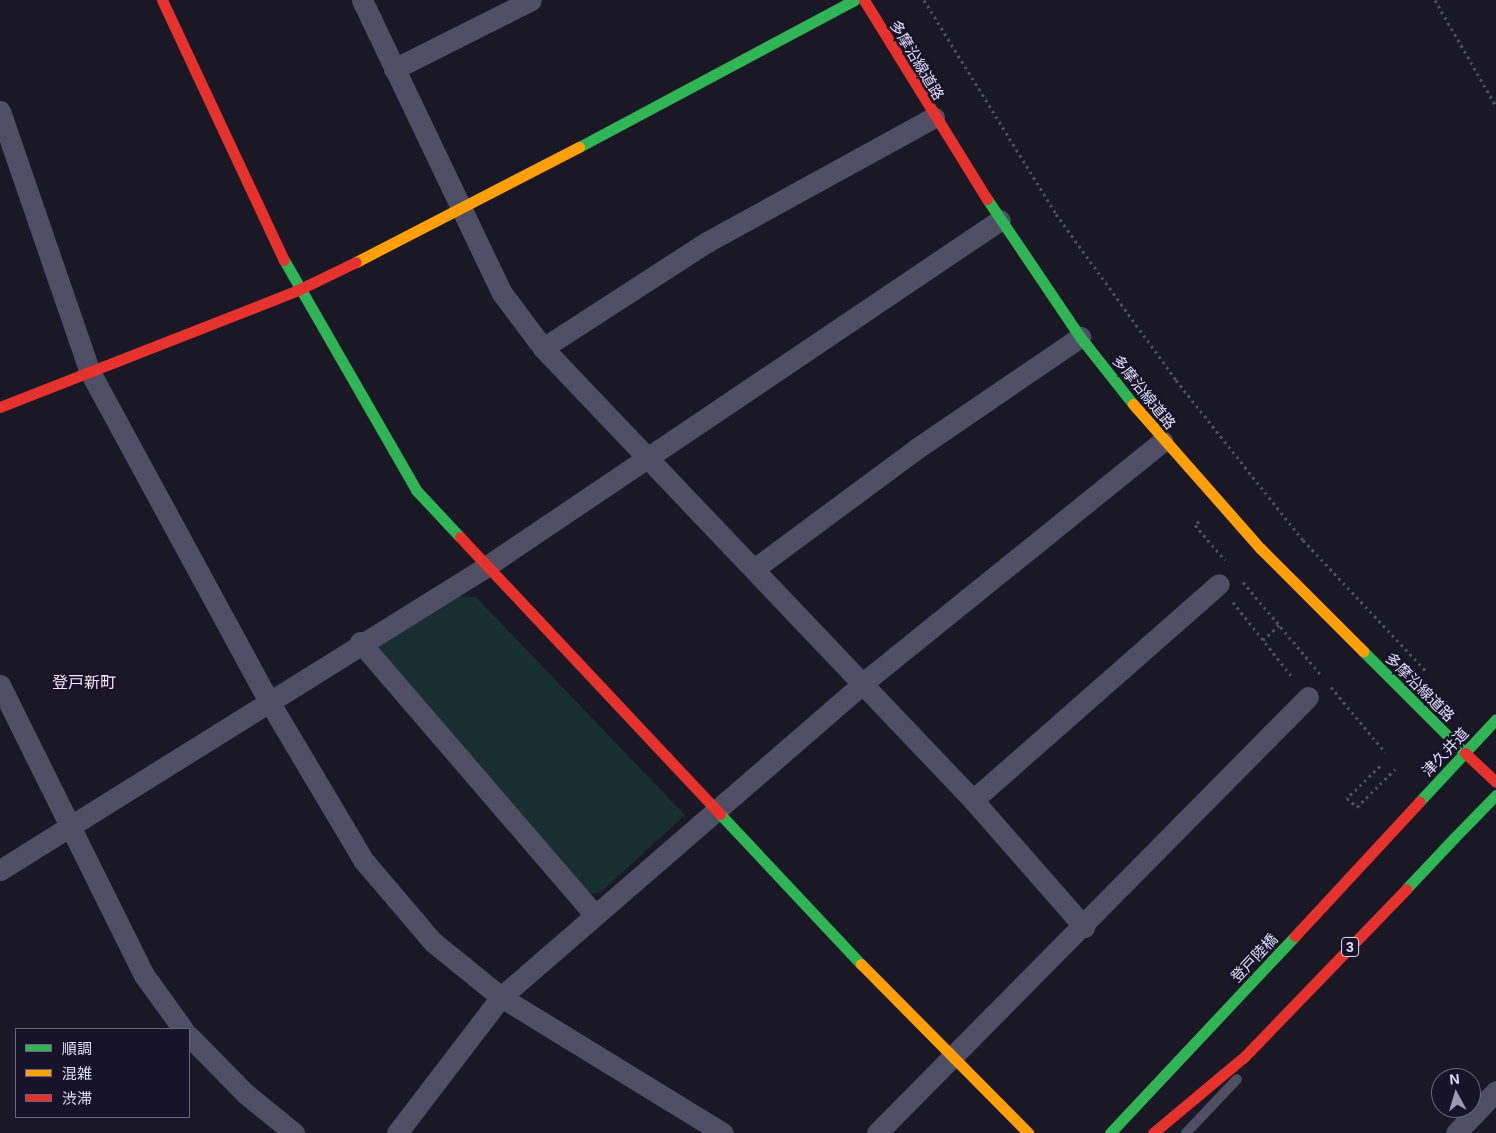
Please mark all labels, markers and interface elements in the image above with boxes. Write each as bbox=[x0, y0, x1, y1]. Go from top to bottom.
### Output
street label: 多摩沿線道路 bbox=[886, 17, 948, 103]
street label: 多摩沿線道路 bbox=[1109, 351, 1179, 433]
street label: 多摩沿線道路 bbox=[1382, 649, 1458, 725]
district label: 登戸新町 bbox=[52, 673, 116, 693]
street label: 津久井道 bbox=[1418, 724, 1472, 780]
street label: 登戸陸橋 bbox=[1227, 930, 1281, 986]
road number: 3 bbox=[1340, 936, 1360, 959]
legend bbox=[15, 1028, 190, 1118]
text: 順調 bbox=[62, 1040, 92, 1057]
text: 混雑 bbox=[62, 1065, 92, 1082]
north arrow bbox=[1431, 1068, 1481, 1118]
text: N bbox=[1449, 1071, 1460, 1088]
text: 渋滞 bbox=[62, 1090, 92, 1107]

